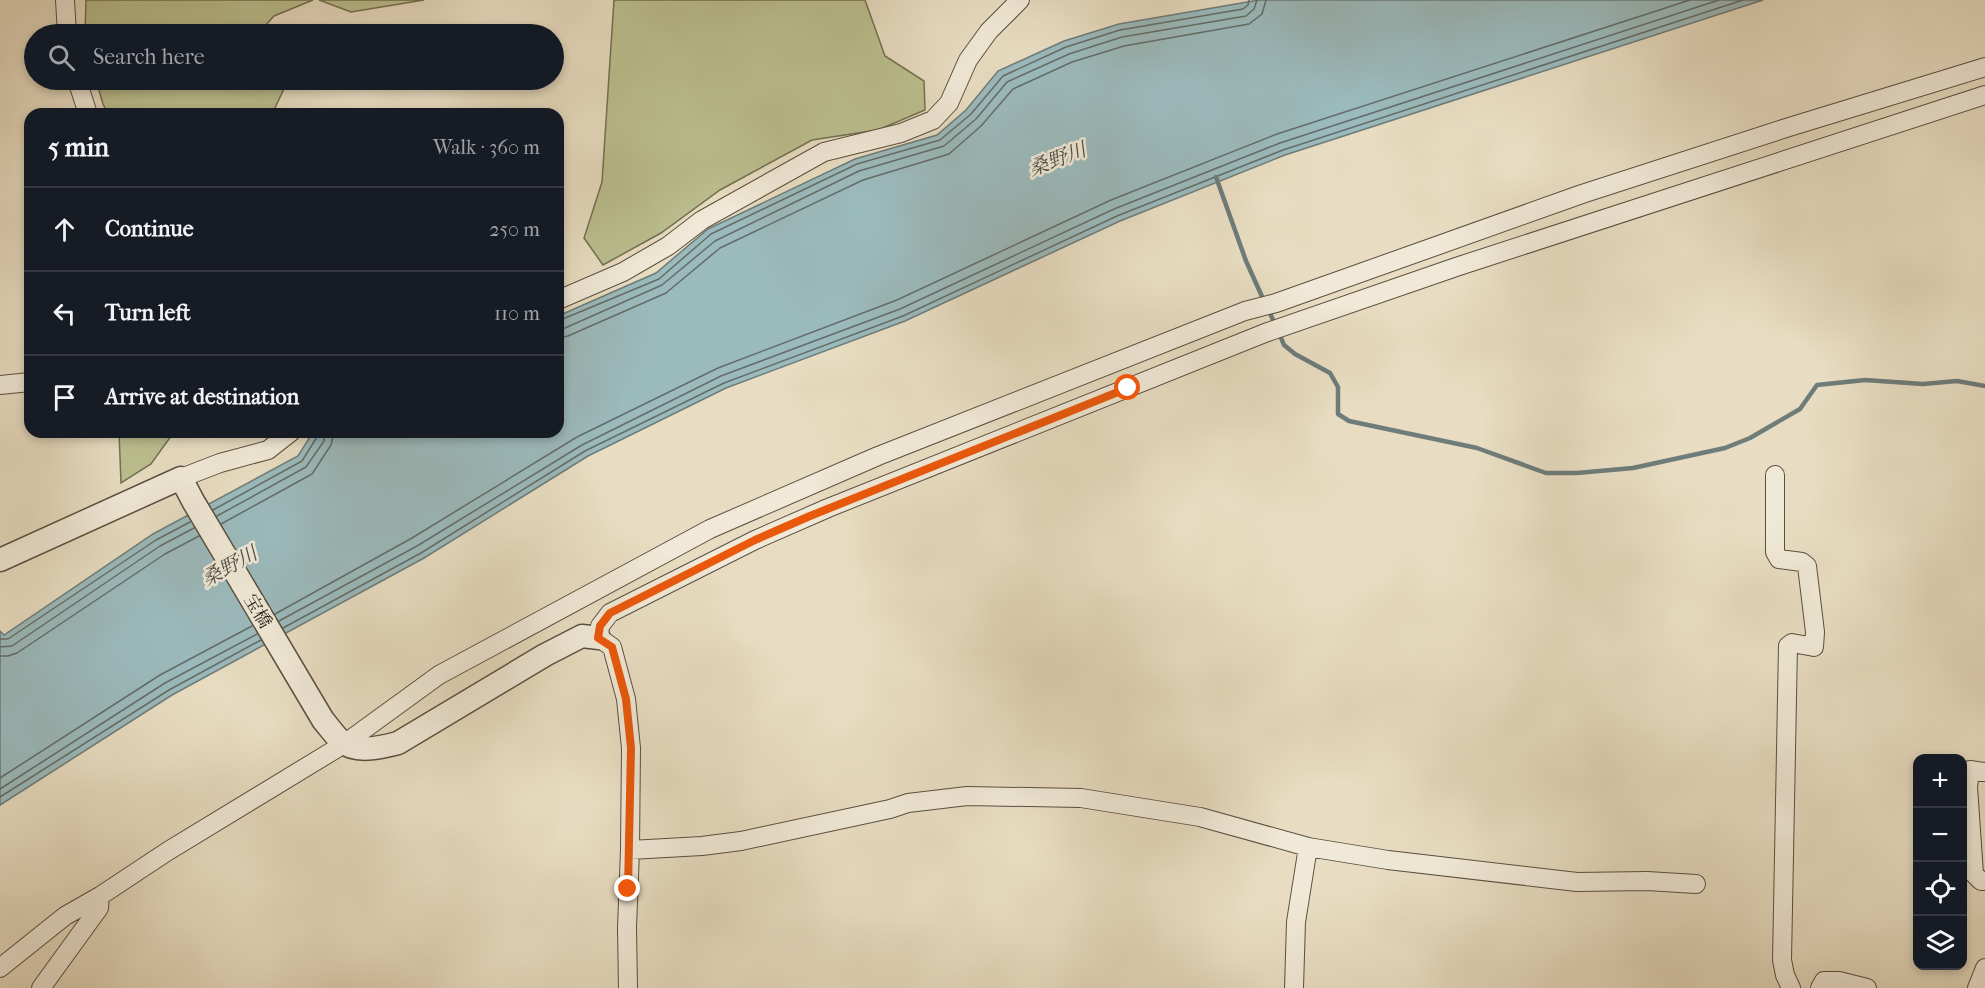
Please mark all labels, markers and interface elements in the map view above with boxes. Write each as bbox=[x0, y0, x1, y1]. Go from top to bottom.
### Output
search box bbox=[24, 24, 564, 90]
icon: search bbox=[45, 41, 78, 74]
text: Search here bbox=[93, 44, 205, 70]
text: 5 min bbox=[48, 132, 109, 163]
text: Walk · 360 m bbox=[433, 136, 540, 159]
water label: 桑野川 bbox=[1025, 137, 1091, 181]
icon: ahead bbox=[48, 213, 81, 246]
text: Continue bbox=[105, 216, 194, 242]
text: 250 m bbox=[489, 218, 540, 241]
icon: left bbox=[48, 297, 81, 330]
text: Turn left bbox=[105, 300, 191, 326]
text: 110 m bbox=[494, 302, 540, 325]
route start bbox=[1114, 374, 1140, 400]
icon: arrive bbox=[48, 381, 81, 414]
text: Arrive at destination bbox=[105, 384, 299, 410]
water label: 桑野川 bbox=[197, 541, 263, 591]
street label: 宝橋 bbox=[239, 590, 276, 632]
map controls bbox=[1913, 754, 1967, 970]
button: + bbox=[1913, 754, 1967, 808]
button: − bbox=[1913, 808, 1967, 862]
button: locate bbox=[1913, 862, 1967, 916]
route end bbox=[614, 875, 640, 901]
button: layers bbox=[1913, 916, 1967, 970]

